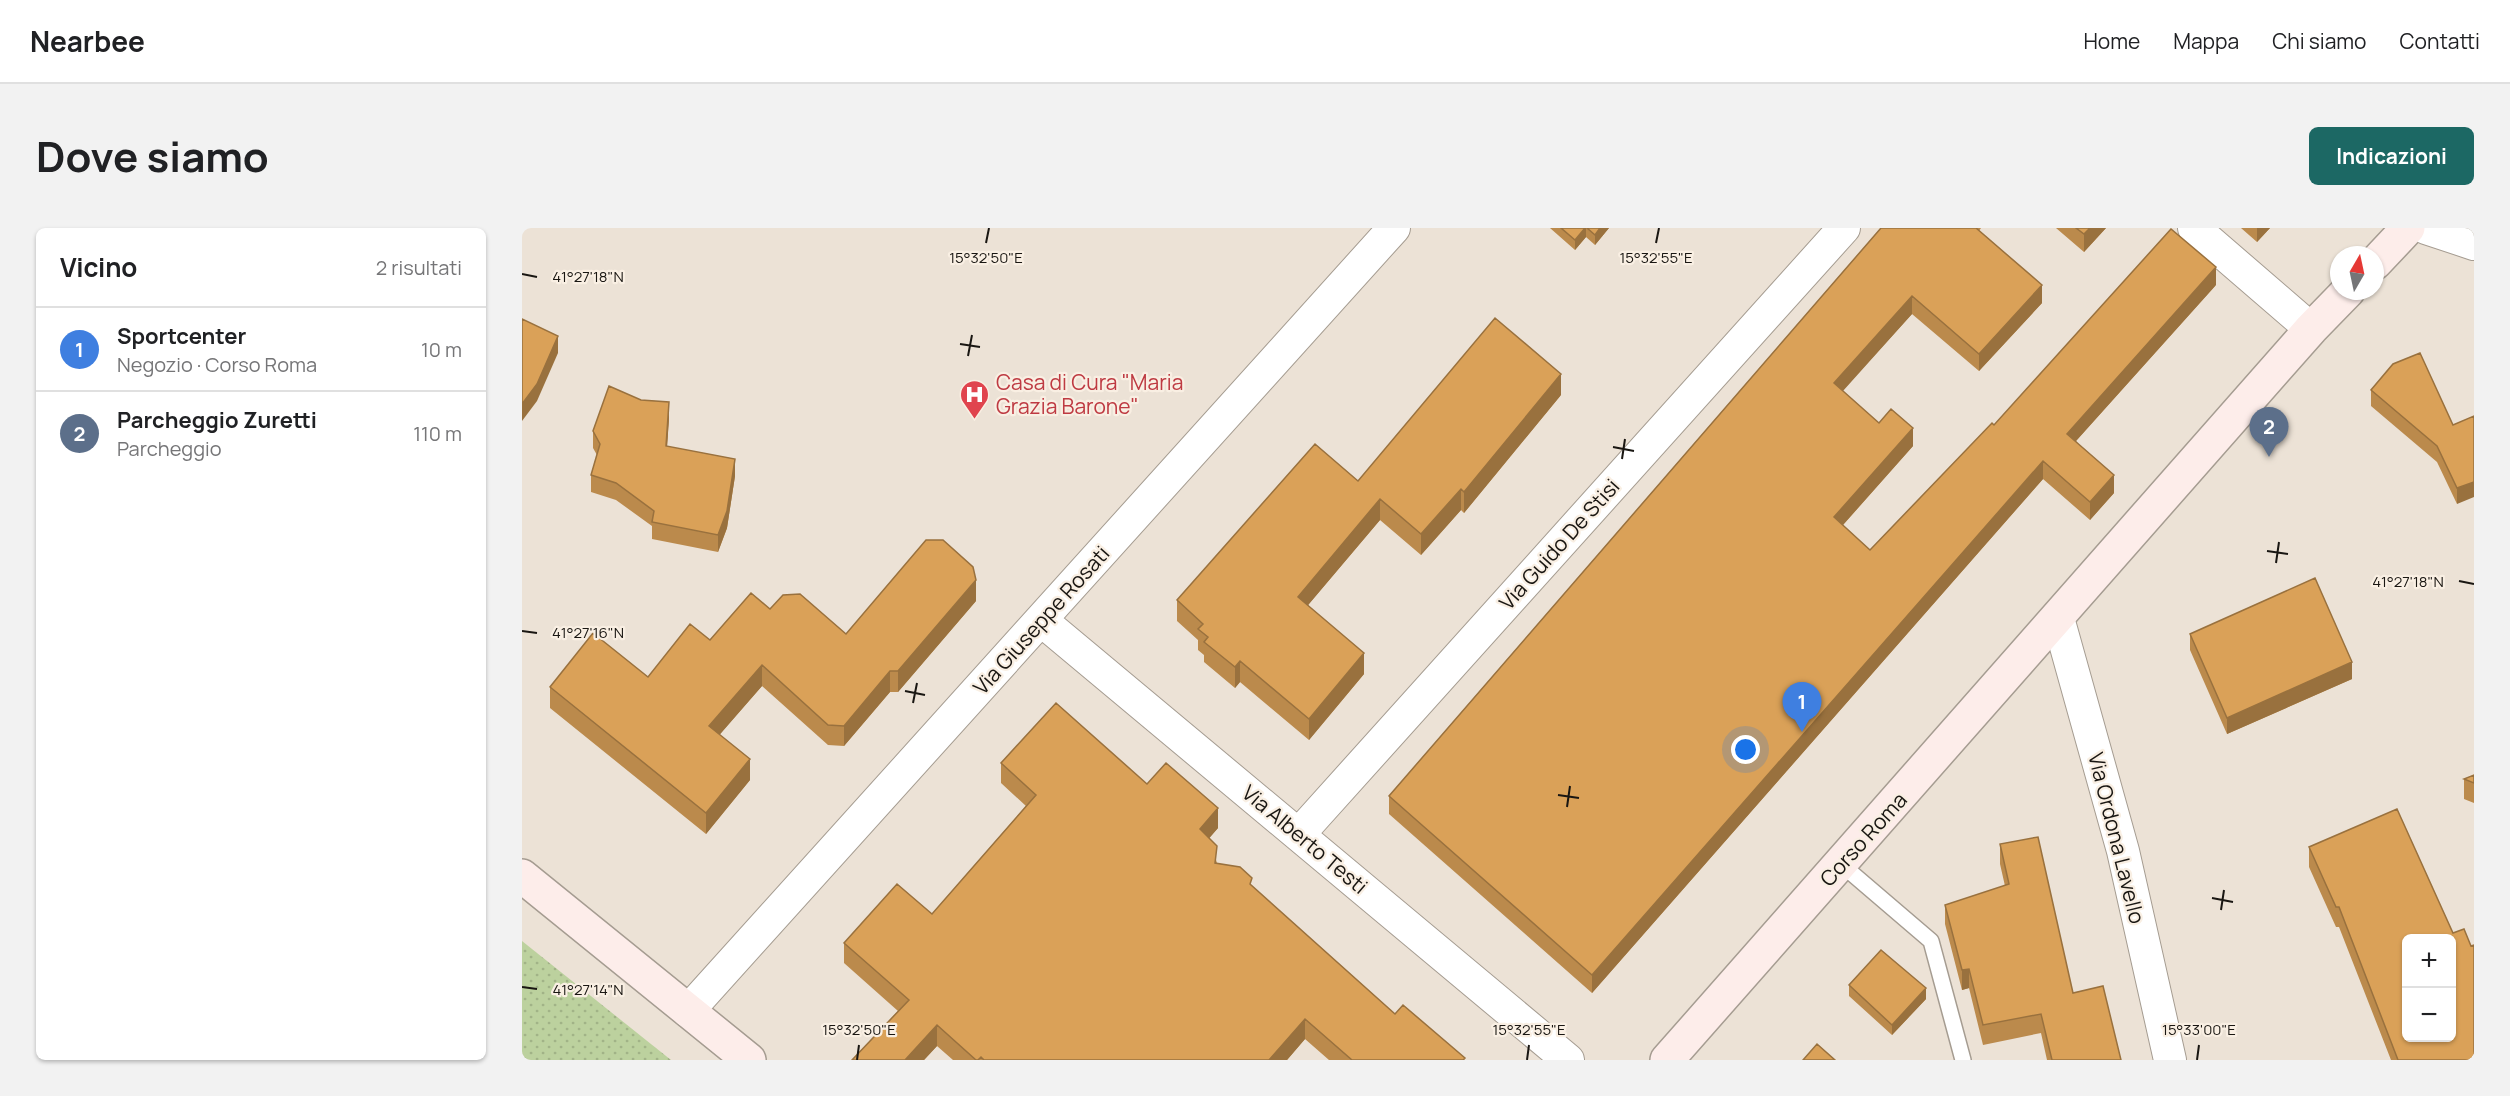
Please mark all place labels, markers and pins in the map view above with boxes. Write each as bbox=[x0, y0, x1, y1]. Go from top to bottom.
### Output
place label: Casa di Cura "Maria Grazia Barone" bbox=[996, 368, 1183, 420]
hospital icon: Casa di Cura "Maria Grazia Barone" bbox=[959, 378, 991, 420]
pin: 2 bbox=[2250, 408, 2288, 457]
pin: 1 bbox=[1782, 682, 1822, 732]

